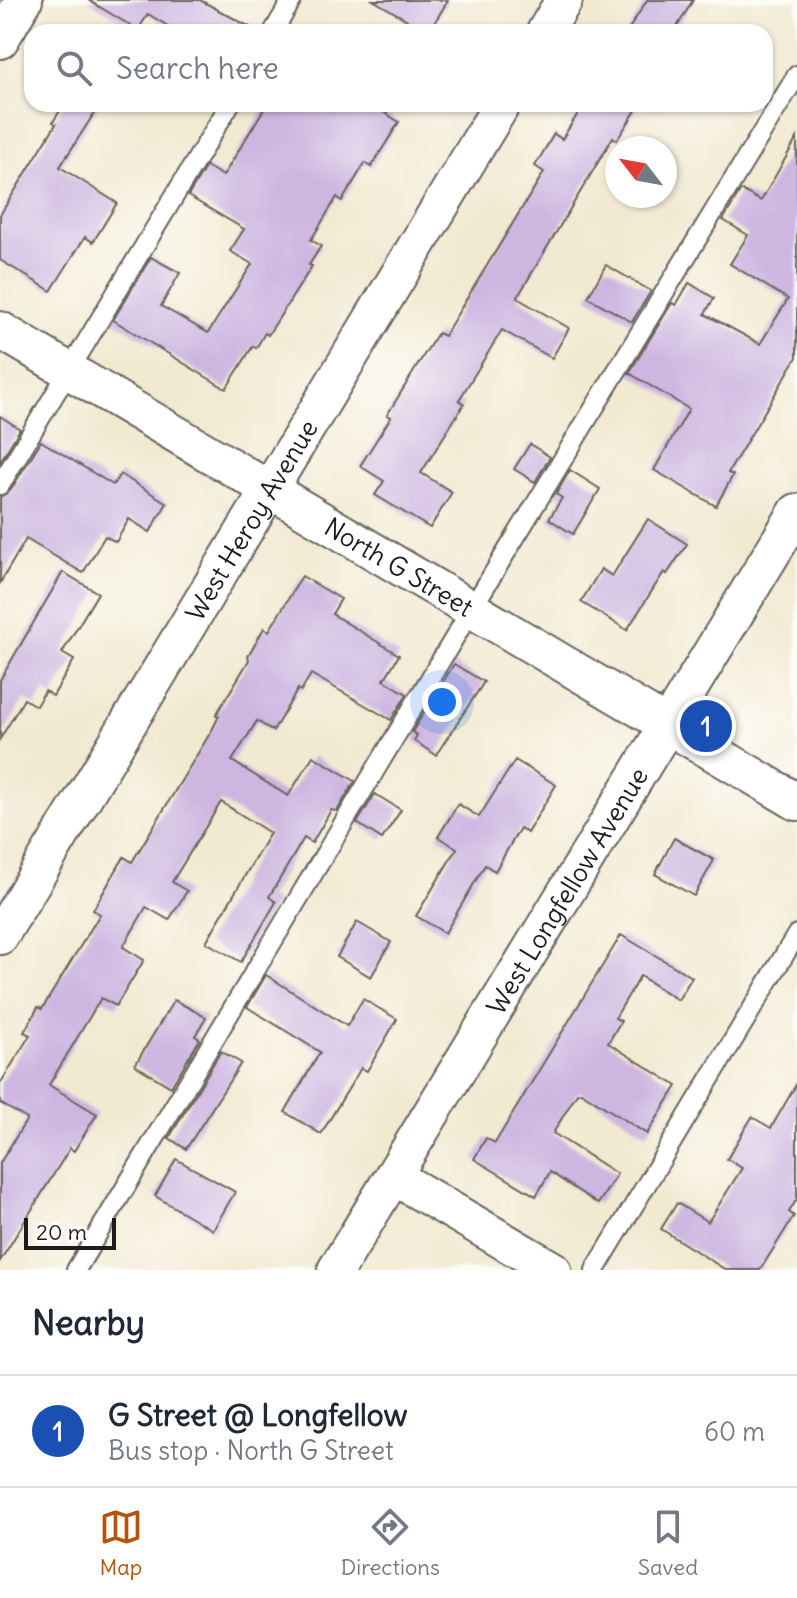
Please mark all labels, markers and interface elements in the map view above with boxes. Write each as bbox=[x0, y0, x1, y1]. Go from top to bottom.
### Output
search box bbox=[24, 24, 773, 112]
icon: search bbox=[52, 46, 96, 90]
text: Search here bbox=[116, 49, 279, 87]
north arrow bbox=[605, 136, 677, 208]
street label: West Heroy Avenue bbox=[178, 413, 324, 627]
street label: North G Street bbox=[319, 510, 480, 623]
your location bbox=[422, 682, 462, 722]
pin: 1 bbox=[680, 696, 732, 756]
street label: West Longfellow Avenue bbox=[479, 761, 654, 1020]
scale bar bbox=[24, 1214, 116, 1250]
text: 20 m bbox=[36, 1218, 87, 1246]
text: Nearby bbox=[32, 1301, 145, 1344]
text: G Street @ Longfellow bbox=[108, 1396, 407, 1434]
text: 1 bbox=[53, 1415, 63, 1448]
text: 60 m bbox=[704, 1415, 765, 1448]
text: Bus stop · North G Street bbox=[108, 1434, 394, 1467]
tab: Map bbox=[99, 1505, 143, 1581]
tab: Directions bbox=[341, 1505, 440, 1581]
tab: Saved bbox=[638, 1505, 698, 1581]

